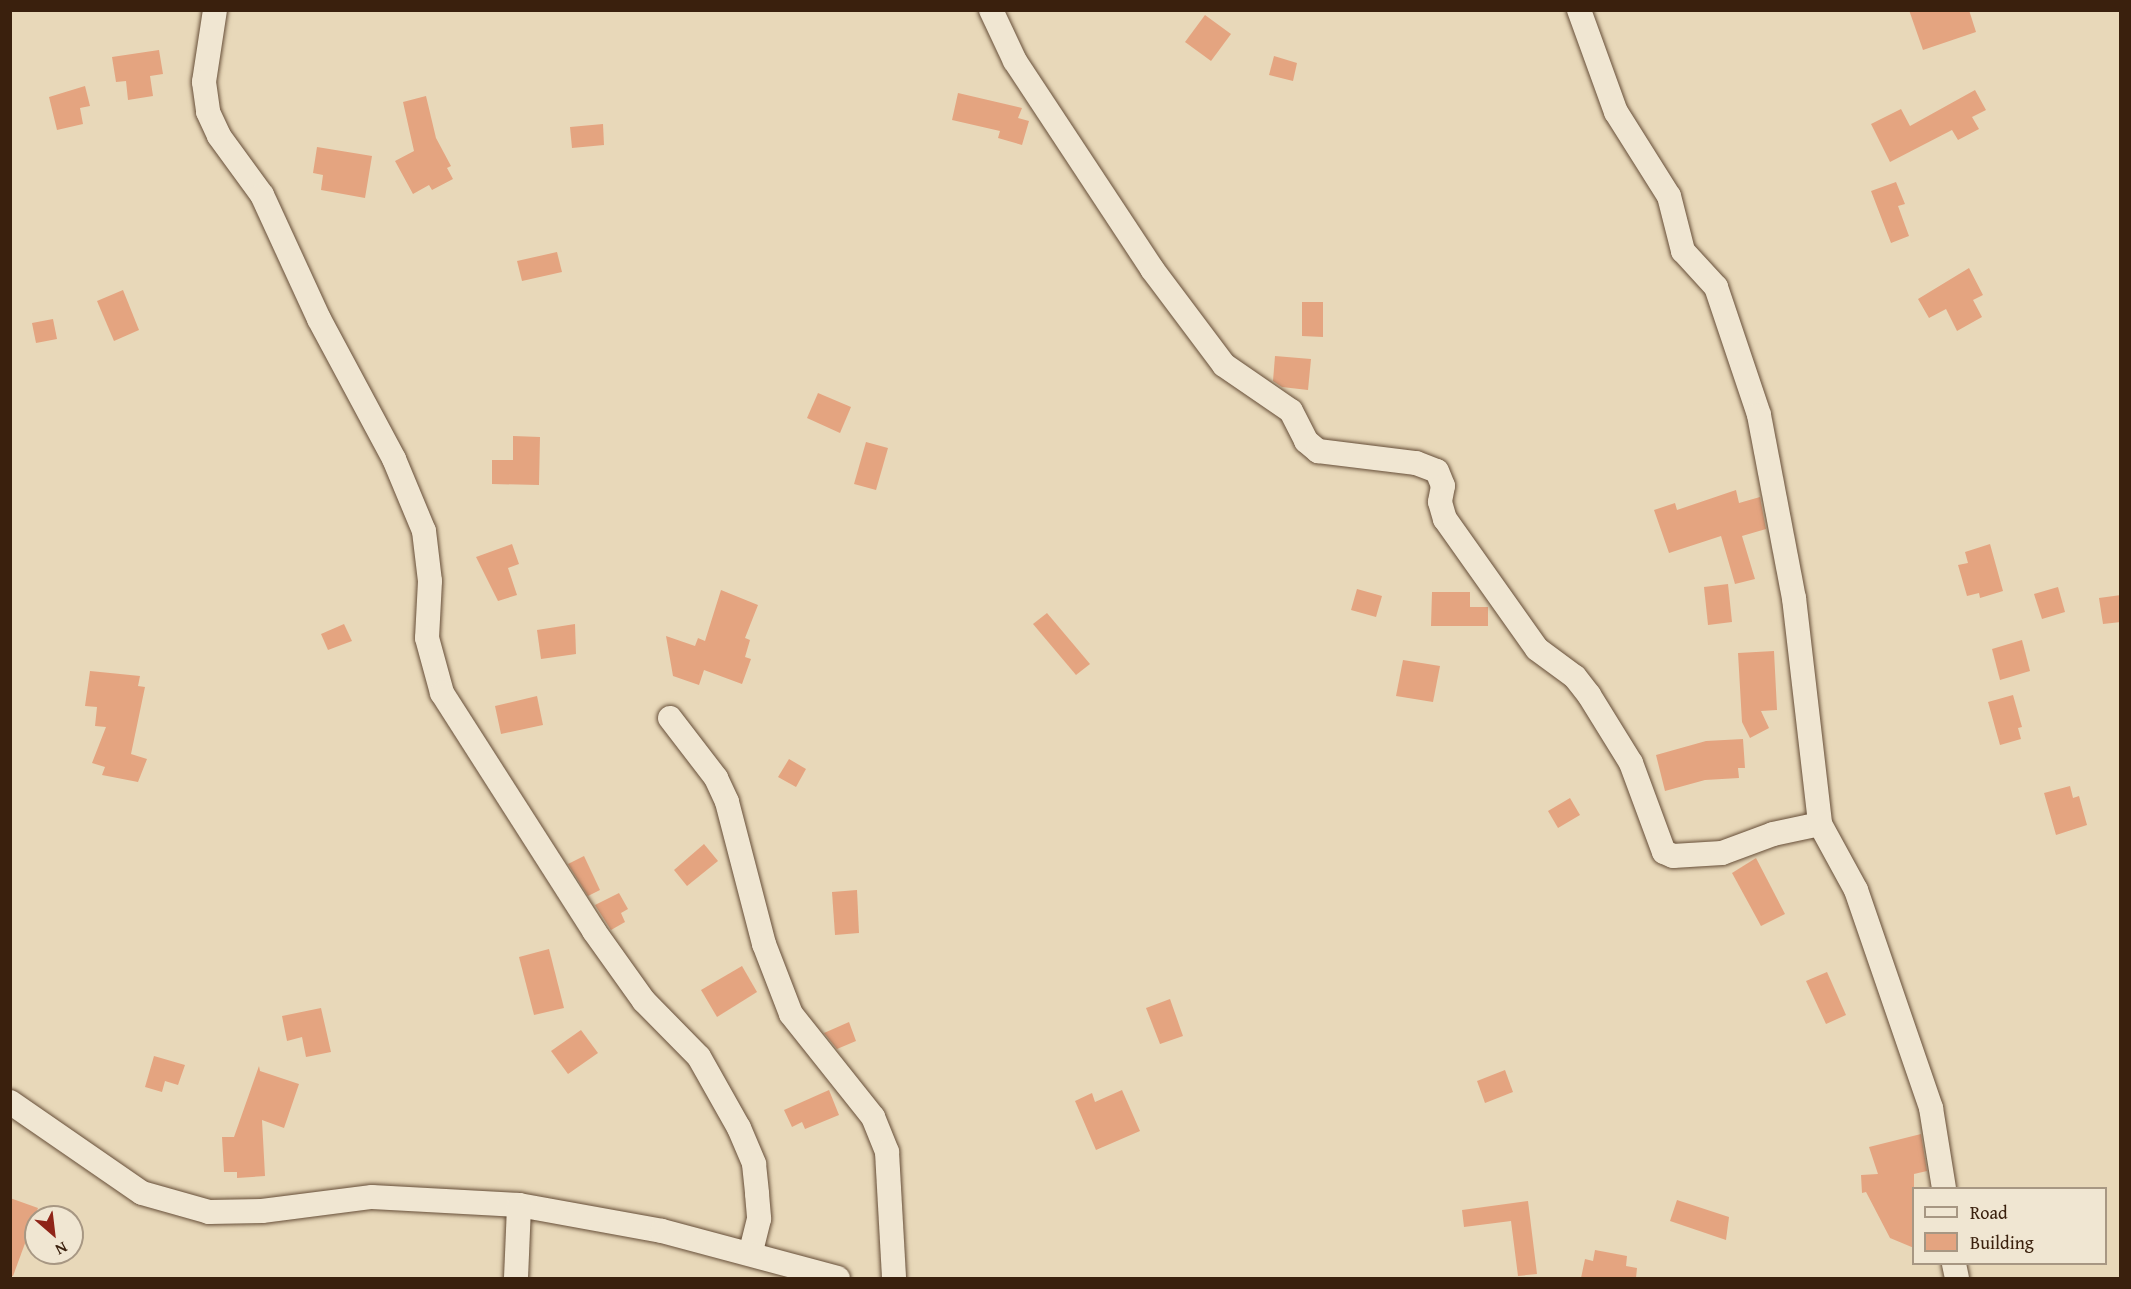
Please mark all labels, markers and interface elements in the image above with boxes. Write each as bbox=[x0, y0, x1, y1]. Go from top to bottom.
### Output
legend bbox=[1912, 1187, 2107, 1265]
text: Road bbox=[1970, 1199, 2008, 1226]
north arrow bbox=[24, 1205, 84, 1265]
text: Building bbox=[1970, 1229, 2034, 1256]
text: N bbox=[51, 1236, 72, 1262]

